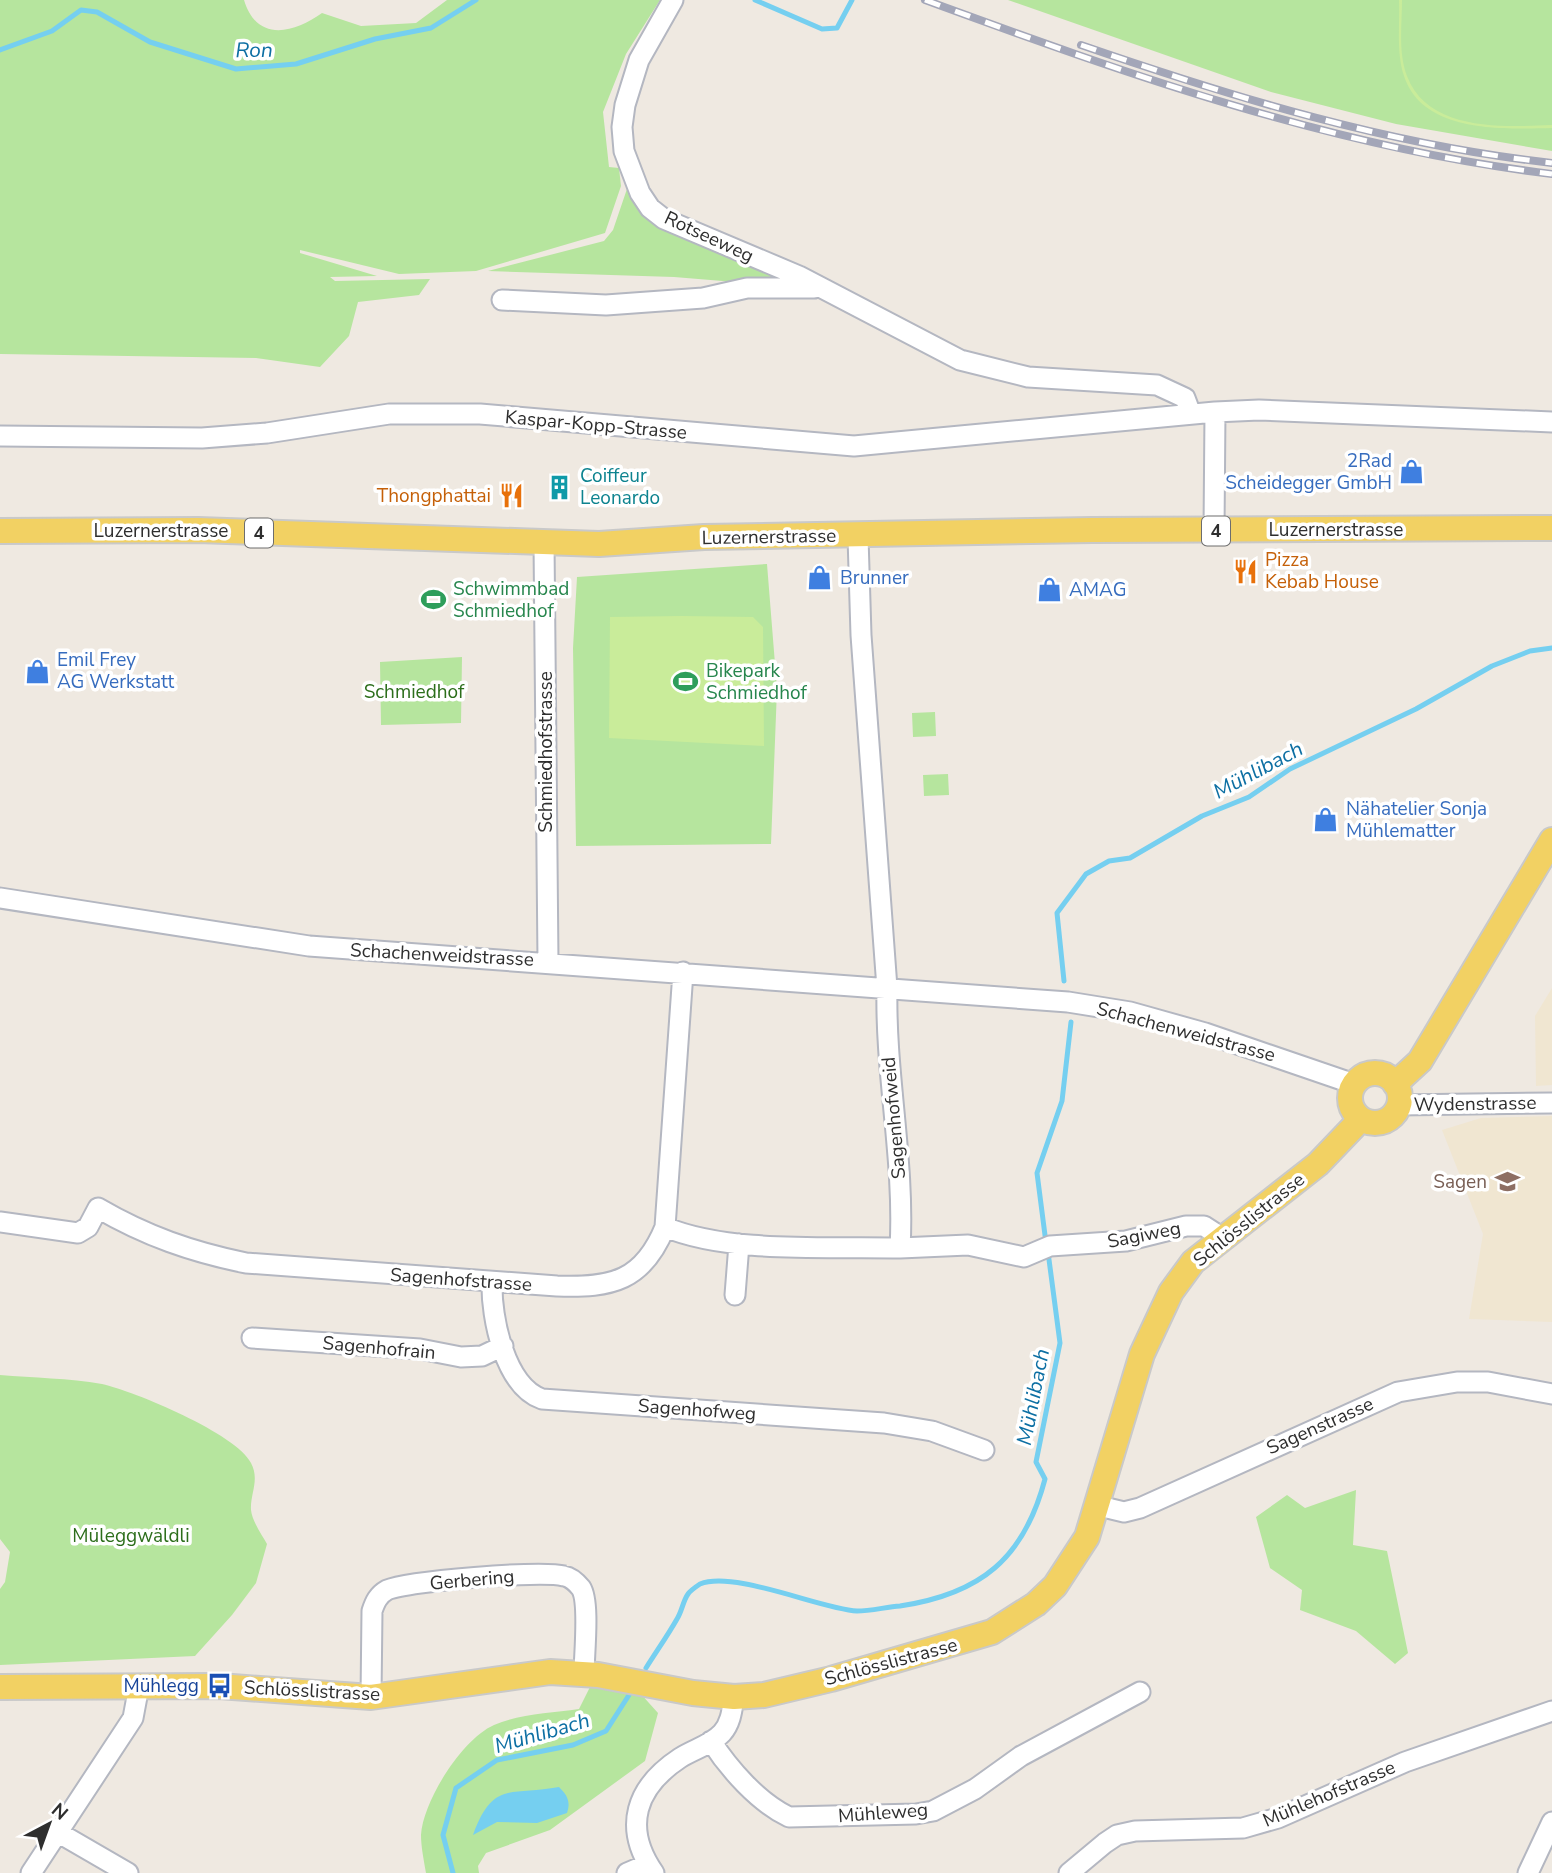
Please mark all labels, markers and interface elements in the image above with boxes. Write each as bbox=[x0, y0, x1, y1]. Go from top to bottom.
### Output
water label: Ron bbox=[235, 36, 273, 64]
street label: Rotseeweg bbox=[660, 205, 758, 269]
street label: Kaspar-Kopp-Strasse bbox=[504, 404, 688, 446]
place label: 2Rad Scheidegger GmbH bbox=[1225, 448, 1392, 496]
shop icon: 2Rad Scheidegger GmbH bbox=[1398, 458, 1426, 486]
place label: Coiffeur Leonardo bbox=[580, 463, 660, 511]
building icon: Coiffeur Leonardo bbox=[546, 473, 574, 501]
restaurant icon: Thongphattai bbox=[497, 482, 525, 510]
place label: Thongphattai bbox=[377, 483, 491, 509]
road number: 4 bbox=[1202, 516, 1230, 546]
street label: Luzernerstrasse bbox=[1269, 517, 1403, 543]
street label: Luzernerstrasse bbox=[94, 518, 228, 544]
road number: 4 bbox=[245, 518, 273, 548]
street label: Luzernerstrasse bbox=[701, 523, 837, 551]
place label: Pizza Kebab House bbox=[1265, 547, 1379, 595]
restaurant icon: Pizza Kebab House bbox=[1231, 557, 1259, 585]
shop icon: Brunner bbox=[806, 564, 834, 592]
place label: Brunner bbox=[840, 565, 909, 591]
place label: Schwimmbad Schmiedhof bbox=[453, 576, 569, 624]
shop icon: AMAG bbox=[1035, 576, 1063, 604]
place label: AMAG bbox=[1069, 577, 1127, 603]
sports icon: Schwimmbad Schmiedhof bbox=[419, 586, 447, 614]
place label: Emil Frey AG Werkstatt bbox=[57, 647, 174, 695]
shop icon: Emil Frey AG Werkstatt bbox=[23, 657, 51, 685]
place label: Bikepark Schmiedhof bbox=[706, 658, 807, 706]
sports icon: Bikepark Schmiedhof bbox=[672, 668, 700, 696]
street label: Schmiedhofstrasse bbox=[533, 671, 559, 833]
park label: Schmiedhof bbox=[364, 679, 465, 705]
water label: Mühlibach bbox=[1208, 735, 1308, 805]
place label: Nähatelier Sonja Mühlematter bbox=[1346, 796, 1487, 844]
shop icon: Nähatelier Sonja Mühlematter bbox=[1312, 806, 1340, 834]
street label: Schachenweidstrasse bbox=[349, 937, 535, 973]
street label: Schachenweidstrasse bbox=[1094, 996, 1278, 1068]
street label: Sagenhofweid bbox=[876, 1056, 912, 1180]
street label: Wydenstrasse bbox=[1413, 1090, 1537, 1118]
street label: Schlösslistrasse bbox=[1188, 1167, 1310, 1273]
school or university icon: Sagen bbox=[1493, 1168, 1521, 1196]
place label: Sagen bbox=[1433, 1169, 1487, 1195]
street label: Sagiweg bbox=[1105, 1215, 1183, 1255]
street label: Sagenhofstrasse bbox=[389, 1262, 533, 1298]
street label: Sagenhofrain bbox=[321, 1330, 437, 1366]
water label: Mühlibach bbox=[1010, 1346, 1056, 1448]
street label: Sagenstrasse bbox=[1262, 1391, 1378, 1461]
street label: Sagenhofweg bbox=[637, 1393, 757, 1427]
park label: Müleggwäldli bbox=[72, 1523, 190, 1549]
street label: Gerbering bbox=[429, 1563, 515, 1597]
street label: Schlösslistrasse bbox=[822, 1632, 960, 1692]
bus stop icon: Mühlegg bbox=[205, 1672, 233, 1700]
place label: Mühlegg bbox=[123, 1673, 199, 1699]
street label: Schlösslistrasse bbox=[243, 1674, 381, 1708]
water label: Mühlibach bbox=[491, 1706, 593, 1760]
street label: Mühlehofstrasse bbox=[1259, 1754, 1399, 1834]
north arrow bbox=[14, 1789, 84, 1859]
text: N bbox=[46, 1797, 73, 1826]
street label: Mühleweg bbox=[837, 1797, 929, 1829]

